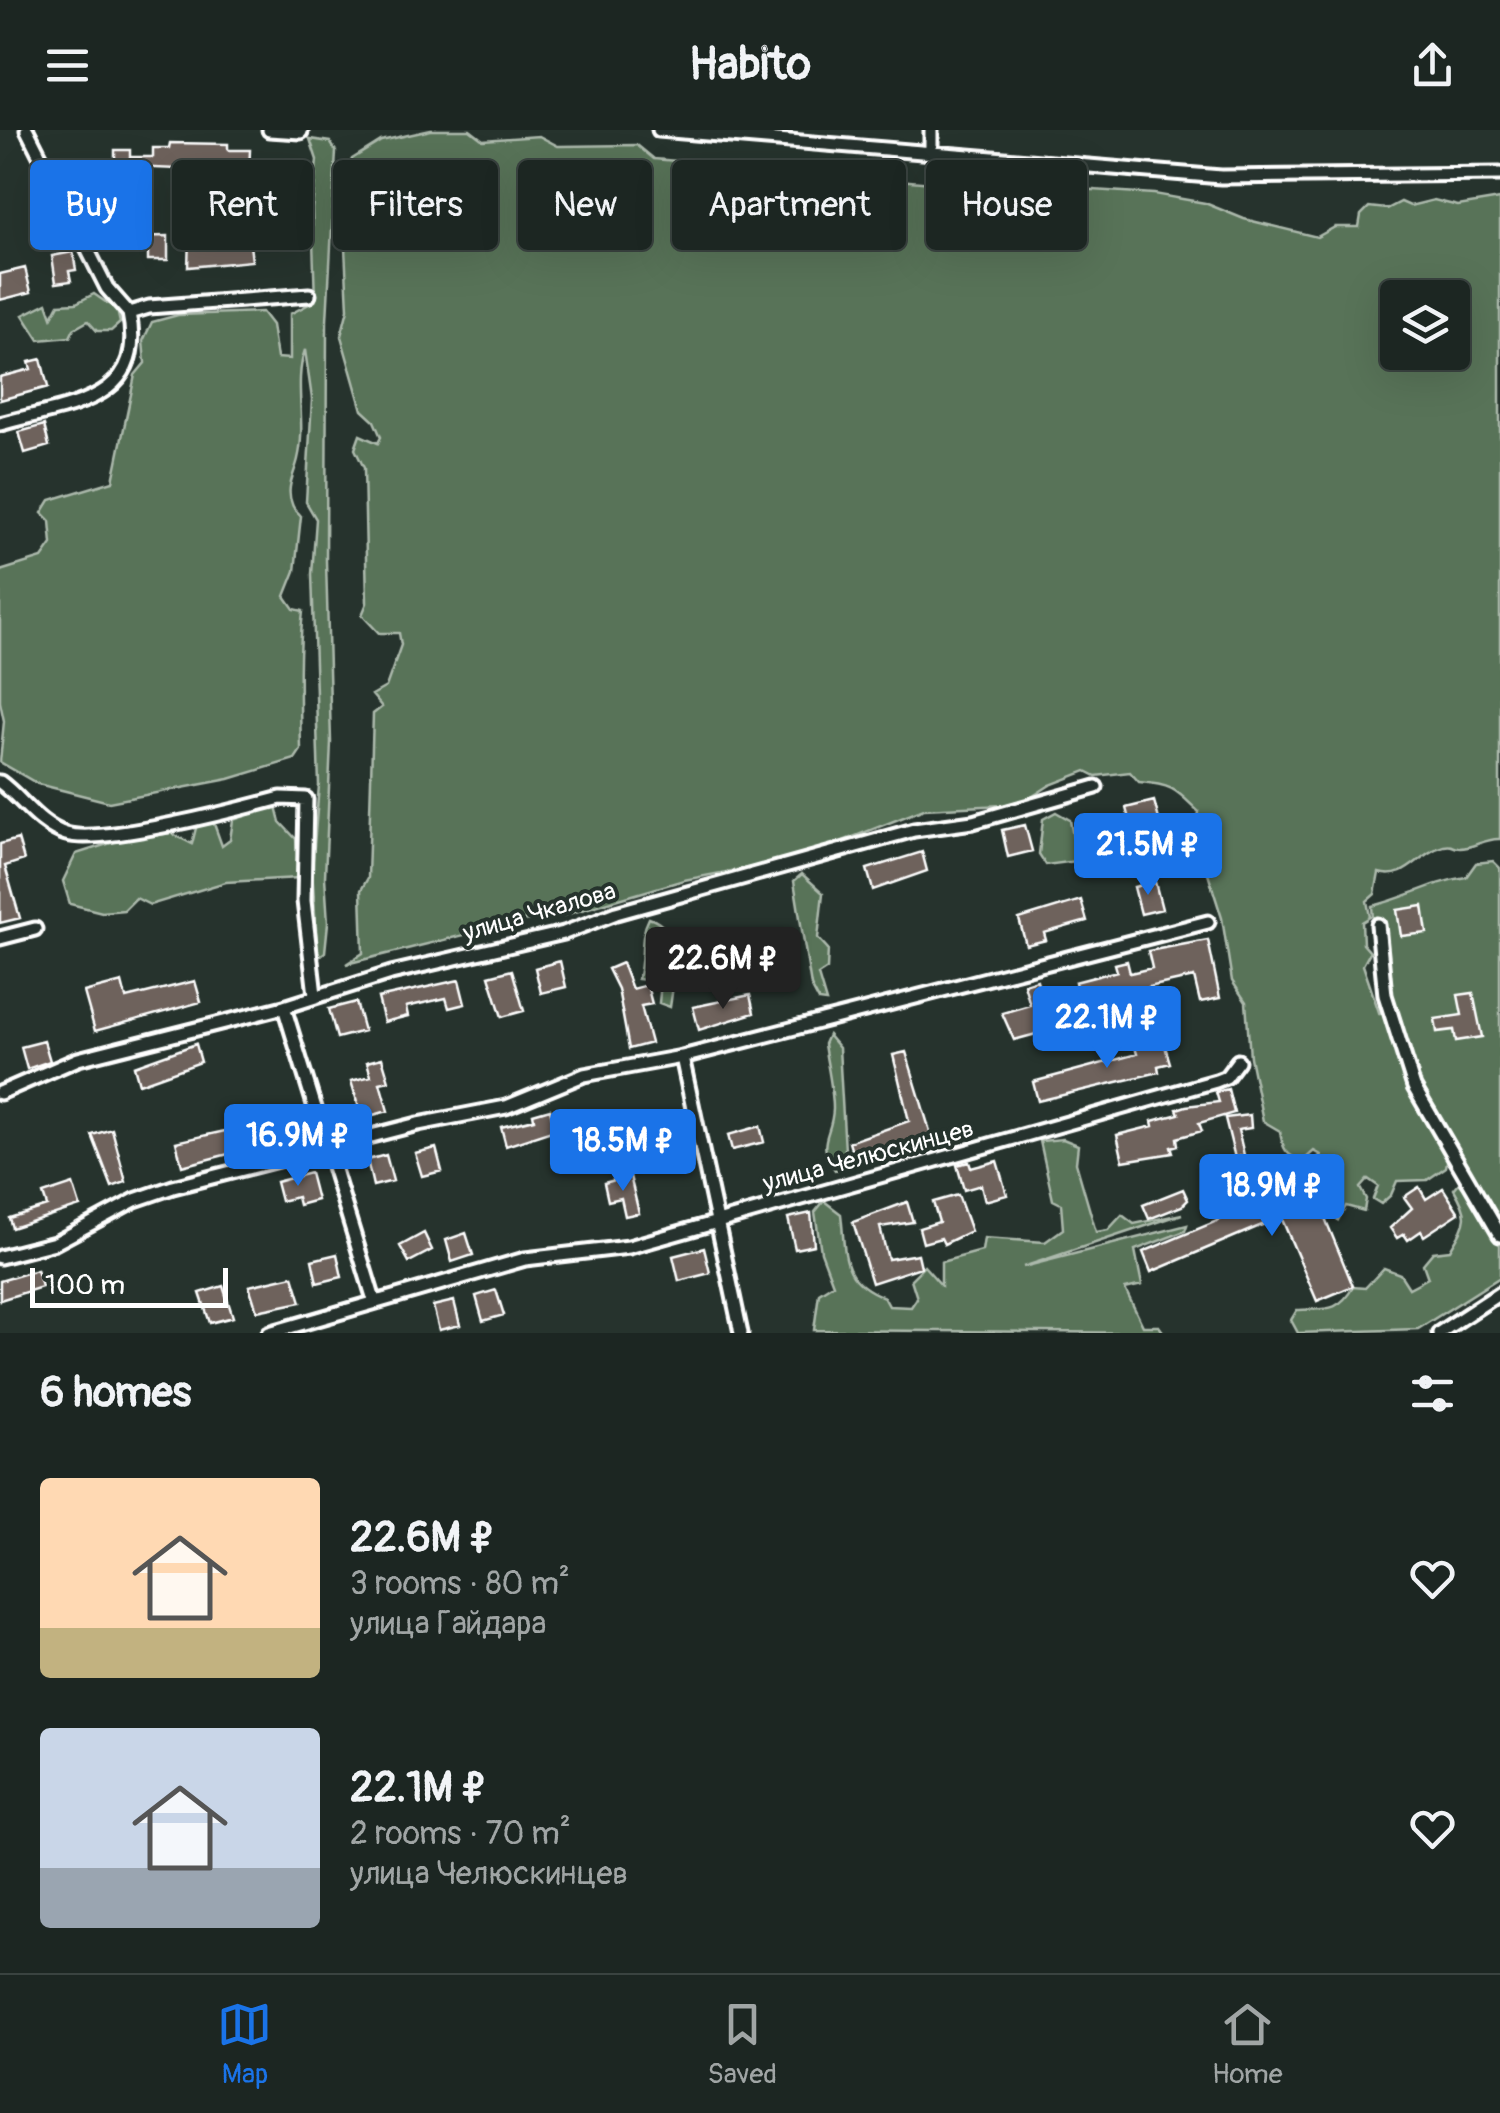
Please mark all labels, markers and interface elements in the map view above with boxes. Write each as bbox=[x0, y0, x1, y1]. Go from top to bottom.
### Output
text: Habito bbox=[689, 37, 811, 93]
icon: menu bbox=[40, 38, 95, 93]
icon: share bbox=[1405, 38, 1460, 93]
chip: Buy bbox=[30, 160, 152, 250]
chip: Rent bbox=[172, 160, 313, 250]
chip: Filters bbox=[333, 160, 498, 250]
chip: New bbox=[518, 160, 652, 250]
chip: Apartment bbox=[672, 160, 906, 250]
chip: House bbox=[926, 160, 1087, 250]
map controls bbox=[1380, 280, 1470, 370]
button: layers bbox=[1380, 280, 1470, 370]
pin: 21.5M ₽ bbox=[1056, 813, 1240, 898]
text: 21.5M ₽ bbox=[1096, 825, 1200, 865]
street label: улица Чкалова bbox=[458, 876, 619, 949]
pin: 22.6M ₽ bbox=[631, 927, 815, 1012]
text: 22.6M ₽ bbox=[668, 939, 778, 979]
pin: 22.1M ₽ bbox=[1015, 986, 1199, 1071]
text: 22.1M ₽ bbox=[1055, 998, 1159, 1038]
pin: 16.9M ₽ bbox=[206, 1104, 390, 1189]
pin: 18.5M ₽ bbox=[531, 1109, 715, 1194]
street label: улица Челюскинцев bbox=[759, 1113, 977, 1200]
text: 16.9M ₽ bbox=[246, 1116, 350, 1156]
text: 18.5M ₽ bbox=[572, 1121, 674, 1161]
pin: 18.9M ₽ bbox=[1180, 1154, 1364, 1239]
text: 18.9M ₽ bbox=[1221, 1166, 1323, 1206]
scale bar bbox=[30, 1263, 228, 1308]
text: 100 m bbox=[45, 1268, 125, 1303]
icon: filters bbox=[1405, 1366, 1460, 1421]
text: 6 homes bbox=[40, 1367, 191, 1419]
text: 22.6M ₽ bbox=[350, 1512, 495, 1564]
icon: home bbox=[120, 1518, 240, 1638]
icon: heart bbox=[1405, 1551, 1460, 1606]
text: 3 rooms · 80 m² bbox=[350, 1564, 570, 1604]
text: улица Гайдара bbox=[350, 1604, 546, 1644]
text: 22.1M ₽ bbox=[350, 1762, 487, 1814]
icon: home bbox=[120, 1768, 240, 1888]
icon: heart bbox=[1405, 1801, 1460, 1856]
text: 2 rooms · 70 m² bbox=[350, 1814, 571, 1854]
text: улица Челюскинцев bbox=[350, 1854, 628, 1894]
tab: Map bbox=[217, 1997, 272, 2092]
tab: Saved bbox=[707, 1997, 777, 2092]
tab: Home bbox=[1212, 1997, 1282, 2092]

